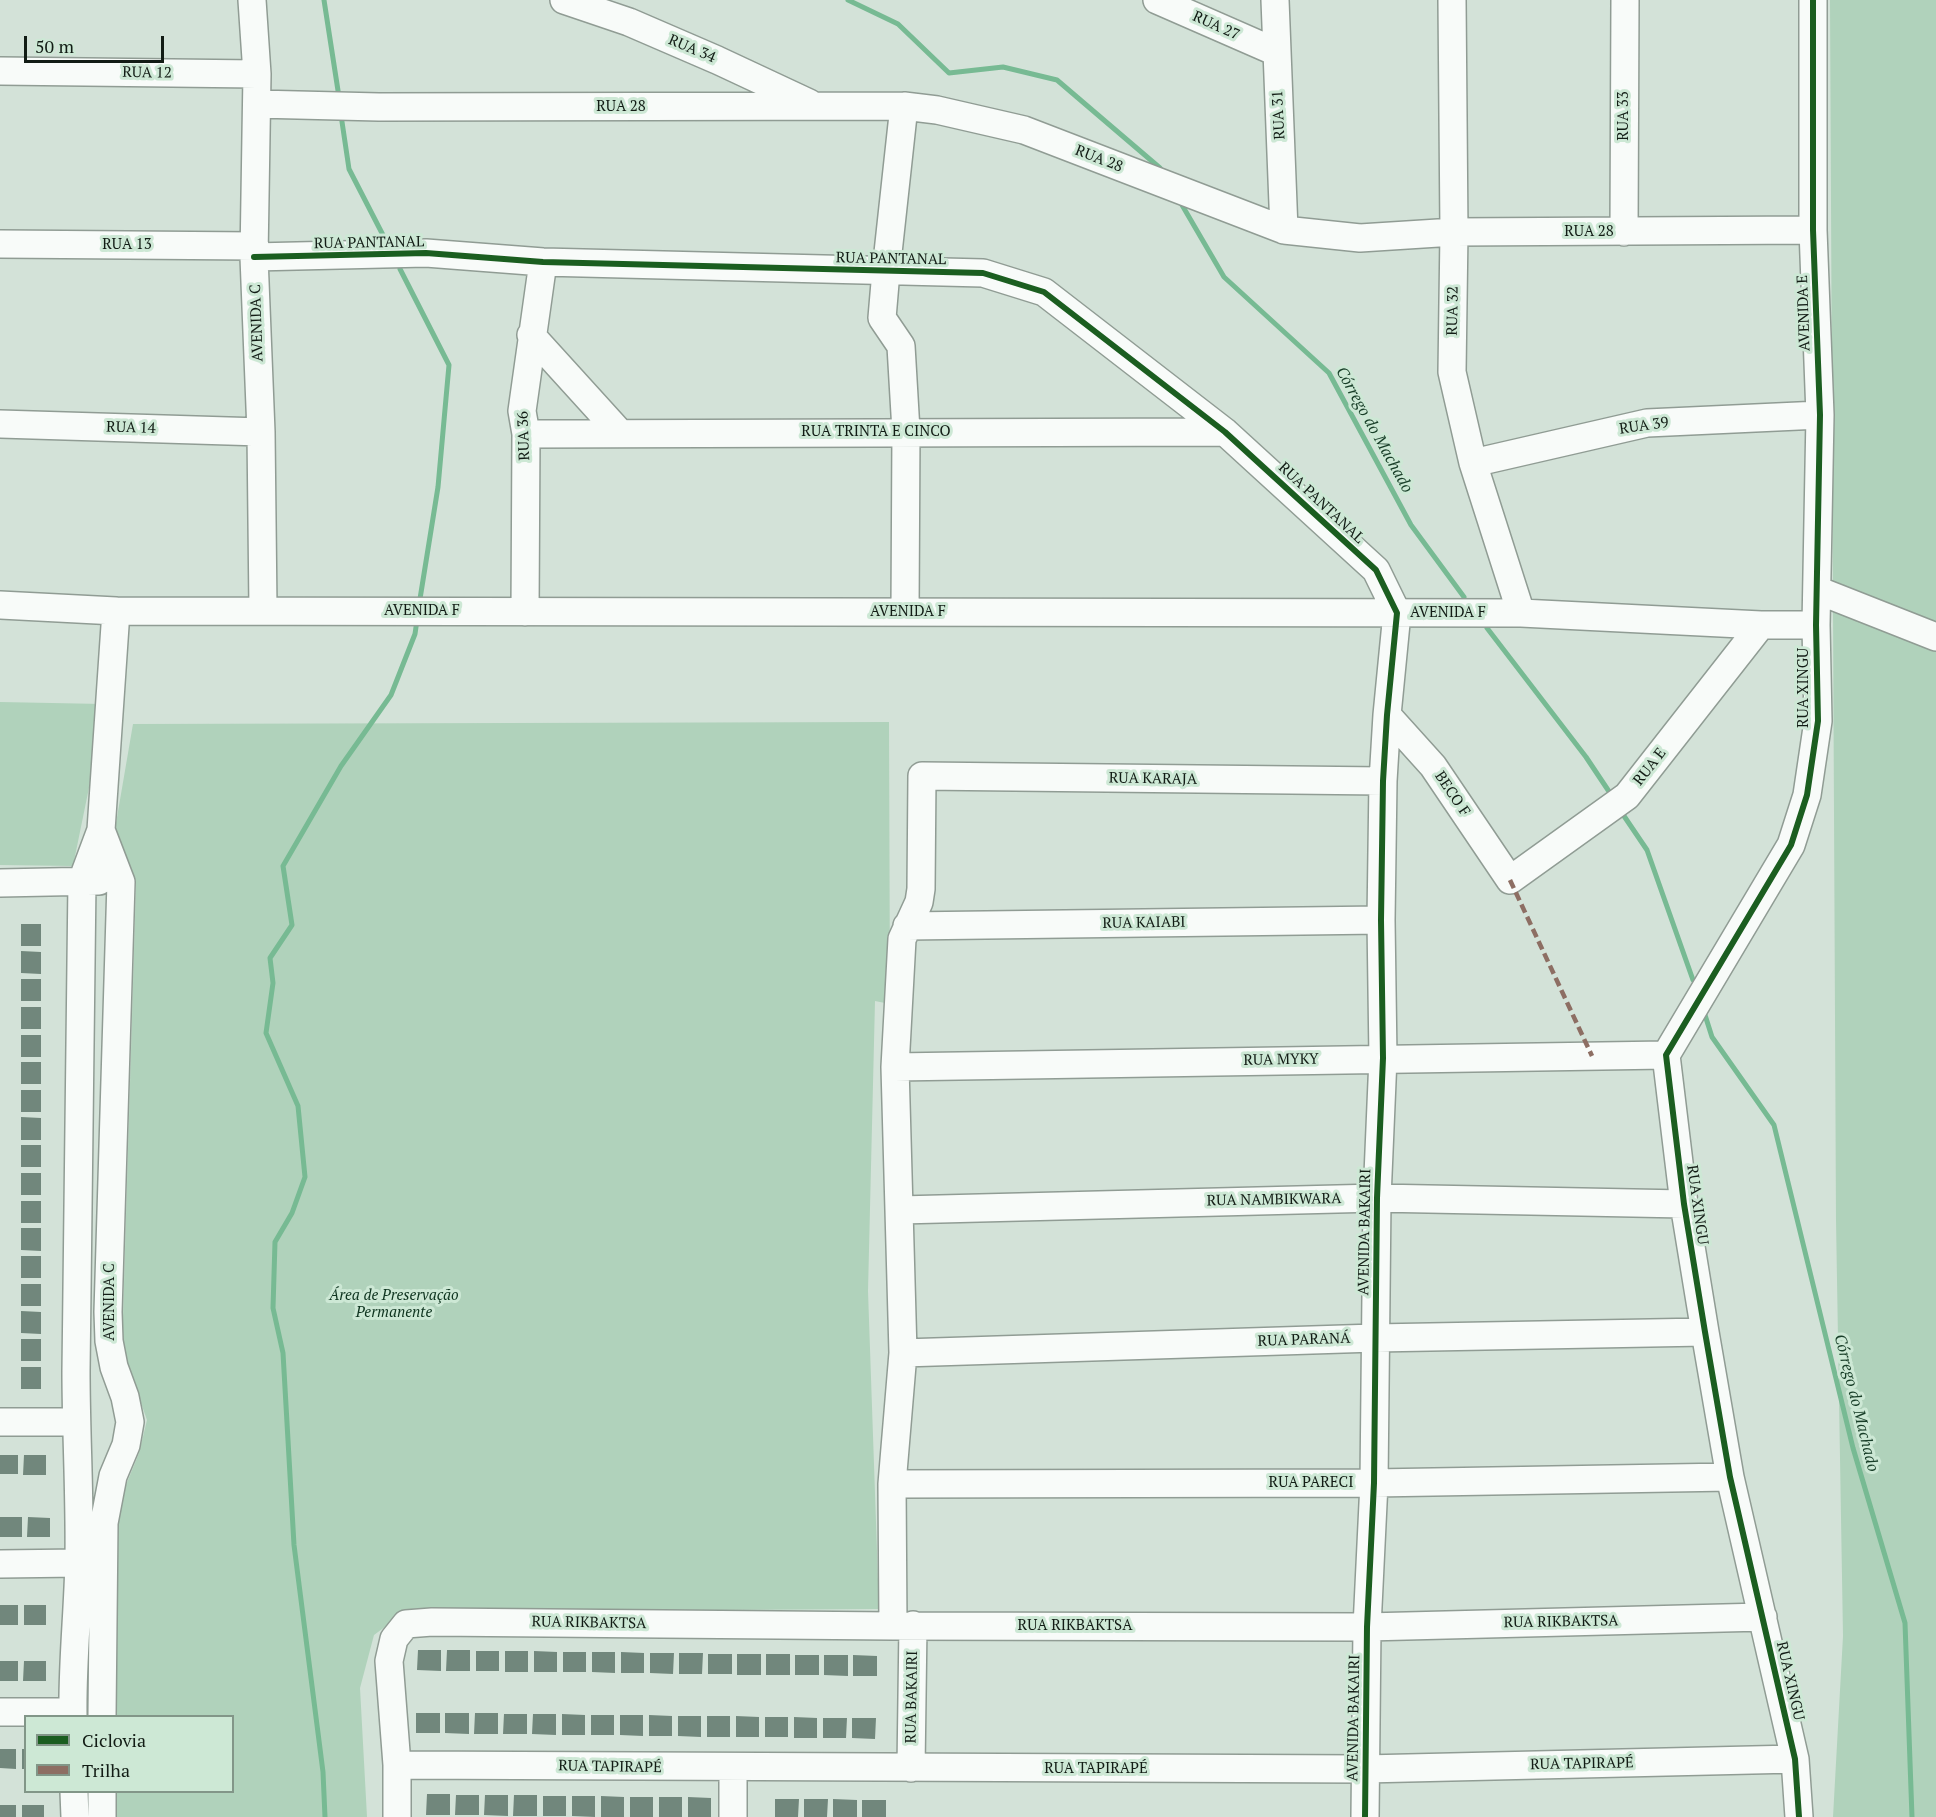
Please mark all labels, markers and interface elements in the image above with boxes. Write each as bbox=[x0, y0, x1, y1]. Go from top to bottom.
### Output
street label: RUA 27 bbox=[1190, 8, 1242, 44]
scale bar bbox=[27, 24, 166, 62]
street label: RUA 34 bbox=[666, 31, 718, 67]
text: 50 m bbox=[35, 34, 74, 58]
street label: RUA 12 bbox=[122, 64, 172, 82]
street label: RUA 31 bbox=[1269, 90, 1289, 140]
street label: RUA 33 bbox=[1615, 91, 1633, 141]
street label: RUA 28 bbox=[596, 98, 646, 116]
street label: RUA 28 bbox=[1073, 142, 1125, 176]
street label: RUA 28 bbox=[1564, 223, 1614, 241]
street label: RUA PANTANAL bbox=[314, 233, 424, 253]
street label: RUA 13 bbox=[102, 236, 152, 254]
street label: RUA PANTANAL bbox=[836, 249, 946, 269]
street label: AVENIDA E bbox=[1794, 275, 1814, 351]
street label: AVENIDA C bbox=[247, 284, 267, 362]
street label: RUA 32 bbox=[1444, 286, 1462, 336]
water label: Córrego do Machado bbox=[1331, 364, 1417, 496]
street label: RUA 36 bbox=[514, 411, 534, 461]
street label: RUA 39 bbox=[1618, 414, 1670, 438]
street label: RUA 14 bbox=[106, 418, 156, 438]
street label: RUA TRINTA E CINCO bbox=[801, 423, 951, 441]
street label: RUA PANTANAL bbox=[1275, 459, 1367, 547]
street label: AVENIDA F bbox=[384, 602, 460, 620]
street label: AVENIDA F bbox=[870, 603, 946, 621]
street label: AVENIDA F bbox=[1410, 604, 1486, 622]
street label: RUA XINGU bbox=[1795, 648, 1813, 728]
street label: RUA E bbox=[1630, 745, 1670, 789]
street label: BECO F bbox=[1431, 768, 1473, 820]
street label: RUA KARAJA bbox=[1109, 769, 1197, 789]
street label: RUA KAIABI bbox=[1102, 913, 1186, 933]
street label: RUA MYKY bbox=[1243, 1050, 1319, 1070]
street label: RUA XINGU bbox=[1683, 1164, 1711, 1246]
street label: AVENIDA BAKAIRI bbox=[1355, 1168, 1375, 1296]
street label: RUA NAMBIKWARA bbox=[1207, 1190, 1341, 1210]
street label: AVENIDA C bbox=[101, 1263, 119, 1341]
park label: Área de Preservação Permanente bbox=[329, 1287, 459, 1322]
street label: RUA PARANÁ bbox=[1257, 1329, 1351, 1351]
water label: Córrego do Machado bbox=[1830, 1332, 1882, 1474]
street label: RUA PARECI bbox=[1269, 1474, 1353, 1492]
street label: RUA RIKBAKTSA bbox=[1503, 1612, 1619, 1632]
street label: RUA RIKBAKTSA bbox=[531, 1613, 647, 1633]
street label: RUA RIKBAKTSA bbox=[1018, 1617, 1132, 1635]
street label: RUA XINGU bbox=[1772, 1640, 1808, 1722]
street label: RUA BAKAIRI bbox=[902, 1651, 922, 1743]
street label: AVENIDA BAKAIRI bbox=[1344, 1654, 1364, 1782]
legend bbox=[24, 1715, 234, 1793]
text: Ciclovia bbox=[82, 1728, 146, 1752]
street label: RUA TAPIRAPÉ bbox=[1530, 1754, 1634, 1774]
street label: RUA TAPIRAPÉ bbox=[558, 1757, 662, 1777]
text: Trilha bbox=[82, 1758, 130, 1782]
street label: RUA TAPIRAPÉ bbox=[1044, 1760, 1148, 1778]

